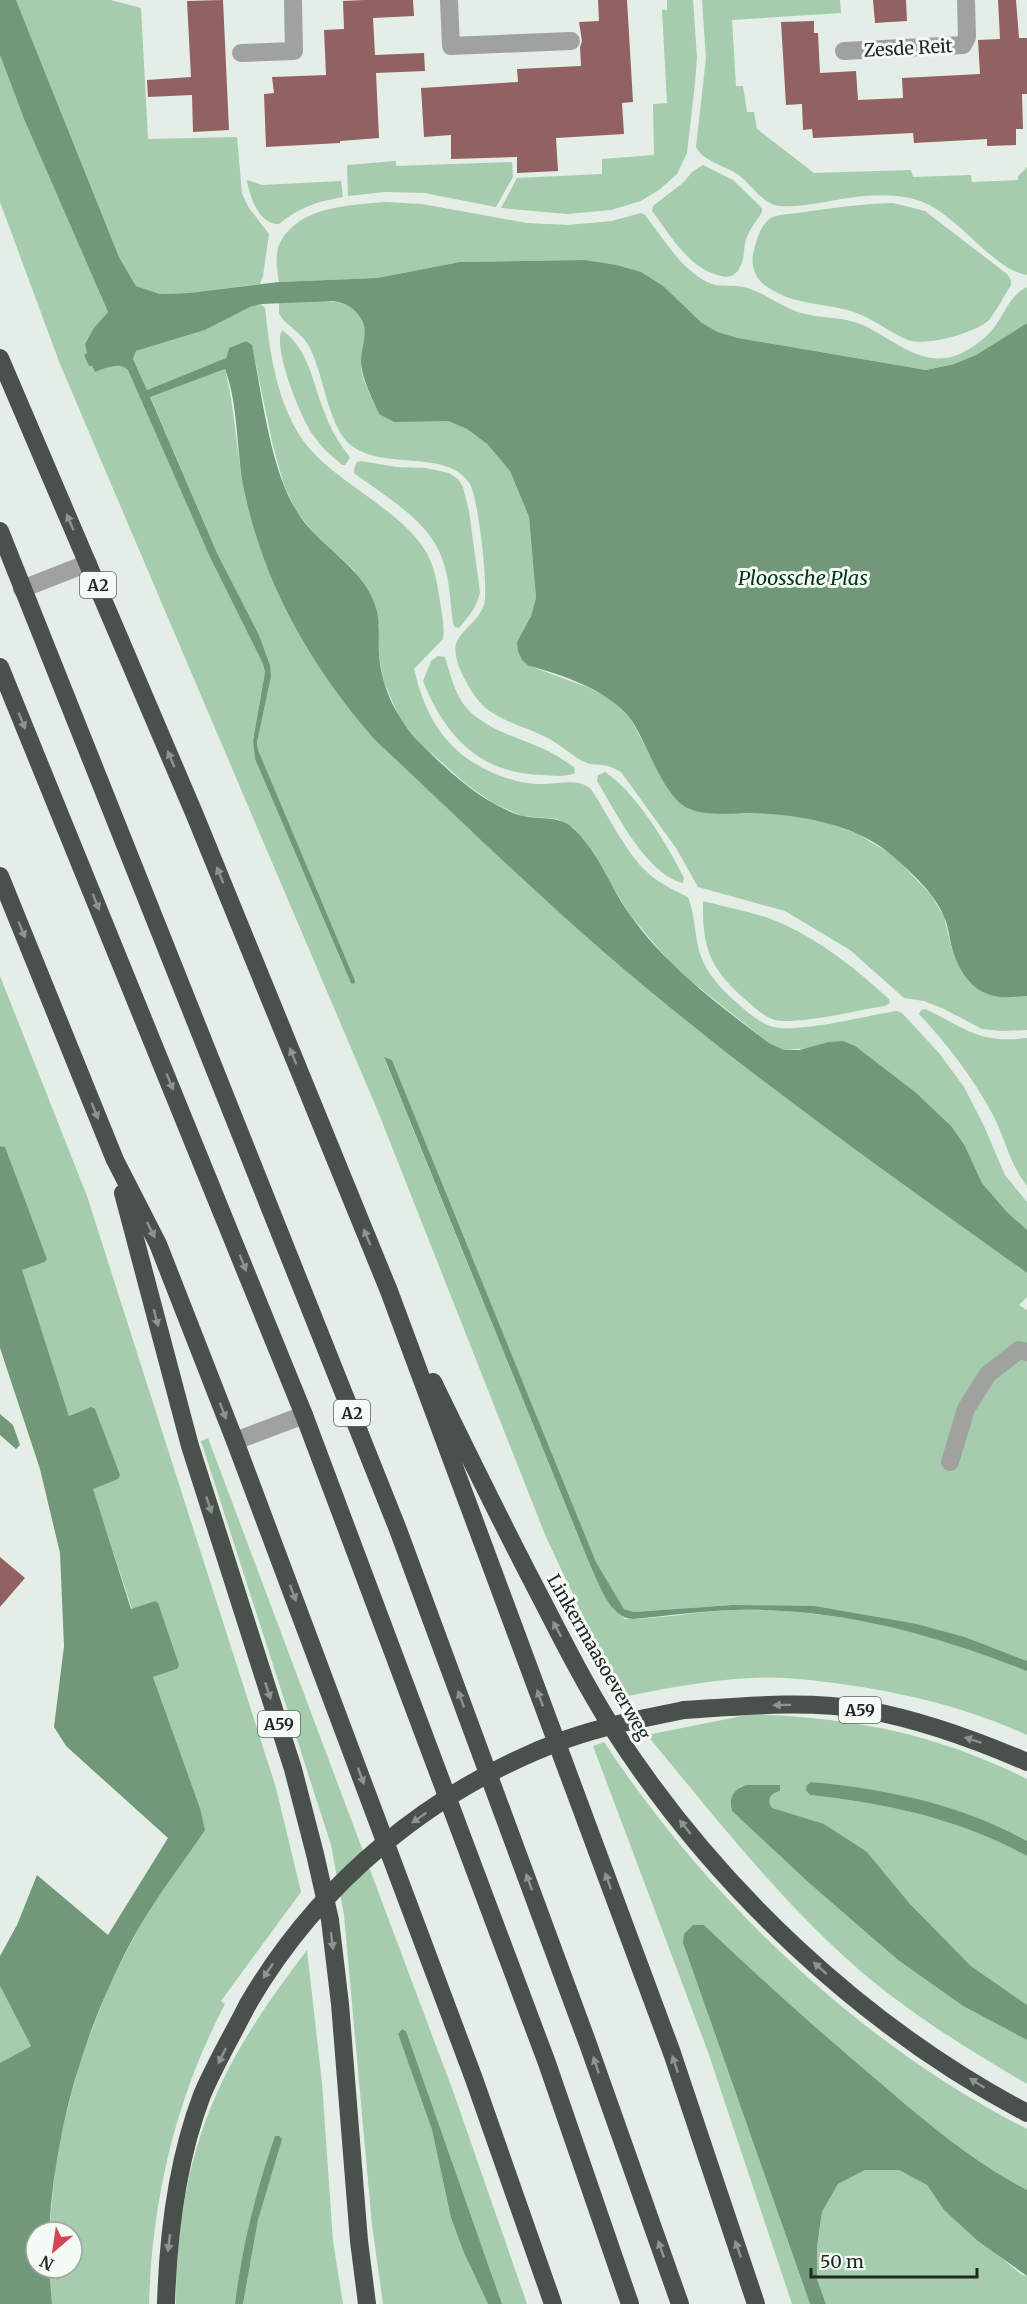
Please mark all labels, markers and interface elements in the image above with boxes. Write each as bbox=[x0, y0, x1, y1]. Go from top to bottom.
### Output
street label: Zesde Reit bbox=[863, 34, 953, 62]
one-way arrow bbox=[65, 513, 75, 531]
water label: Ploossche Plas bbox=[738, 565, 868, 590]
road number: A2 bbox=[80, 572, 116, 598]
one-way arrow bbox=[17, 713, 27, 731]
one-way arrow bbox=[167, 751, 176, 768]
one-way arrow bbox=[215, 866, 225, 884]
one-way arrow bbox=[91, 893, 101, 911]
one-way arrow bbox=[18, 921, 27, 939]
one-way arrow bbox=[288, 1047, 297, 1065]
one-way arrow bbox=[165, 1074, 175, 1092]
one-way arrow bbox=[90, 1102, 100, 1120]
one-way arrow bbox=[146, 1222, 155, 1239]
one-way arrow bbox=[362, 1227, 372, 1245]
one-way arrow bbox=[238, 1255, 248, 1273]
one-way arrow bbox=[152, 1309, 161, 1327]
road number: A2 bbox=[334, 1400, 370, 1426]
one-way arrow bbox=[219, 1402, 229, 1420]
one-way arrow bbox=[205, 1496, 214, 1514]
street label: Linkermaasoeverweg bbox=[542, 1570, 656, 1744]
one-way arrow bbox=[288, 1585, 298, 1603]
one-way arrow bbox=[552, 1620, 561, 1637]
one-way arrow bbox=[264, 1682, 273, 1700]
one-way arrow bbox=[535, 1689, 544, 1707]
one-way arrow bbox=[455, 1690, 465, 1708]
road number: A59 bbox=[839, 1697, 881, 1723]
one-way arrow bbox=[773, 1701, 792, 1710]
road number: A59 bbox=[258, 1711, 300, 1737]
one-way arrow bbox=[964, 1735, 982, 1745]
one-way arrow bbox=[357, 1767, 367, 1785]
one-way arrow bbox=[411, 1812, 427, 1824]
one-way arrow bbox=[678, 1819, 691, 1835]
one-way arrow bbox=[602, 1872, 612, 1890]
one-way arrow bbox=[523, 1873, 533, 1891]
one-way arrow bbox=[328, 1931, 337, 1950]
one-way arrow bbox=[812, 1961, 827, 1975]
one-way arrow bbox=[263, 1963, 274, 1979]
one-way arrow bbox=[217, 2048, 226, 2065]
one-way arrow bbox=[670, 2055, 680, 2073]
one-way arrow bbox=[590, 2056, 600, 2074]
one-way arrow bbox=[969, 2077, 985, 2088]
north arrow bbox=[24, 2220, 84, 2280]
one-way arrow bbox=[165, 2233, 174, 2252]
one-way arrow bbox=[655, 2240, 665, 2258]
one-way arrow bbox=[732, 2240, 742, 2258]
scale bar bbox=[811, 2241, 978, 2279]
text: 50 m bbox=[820, 2250, 864, 2273]
text: N bbox=[36, 2251, 57, 2275]

